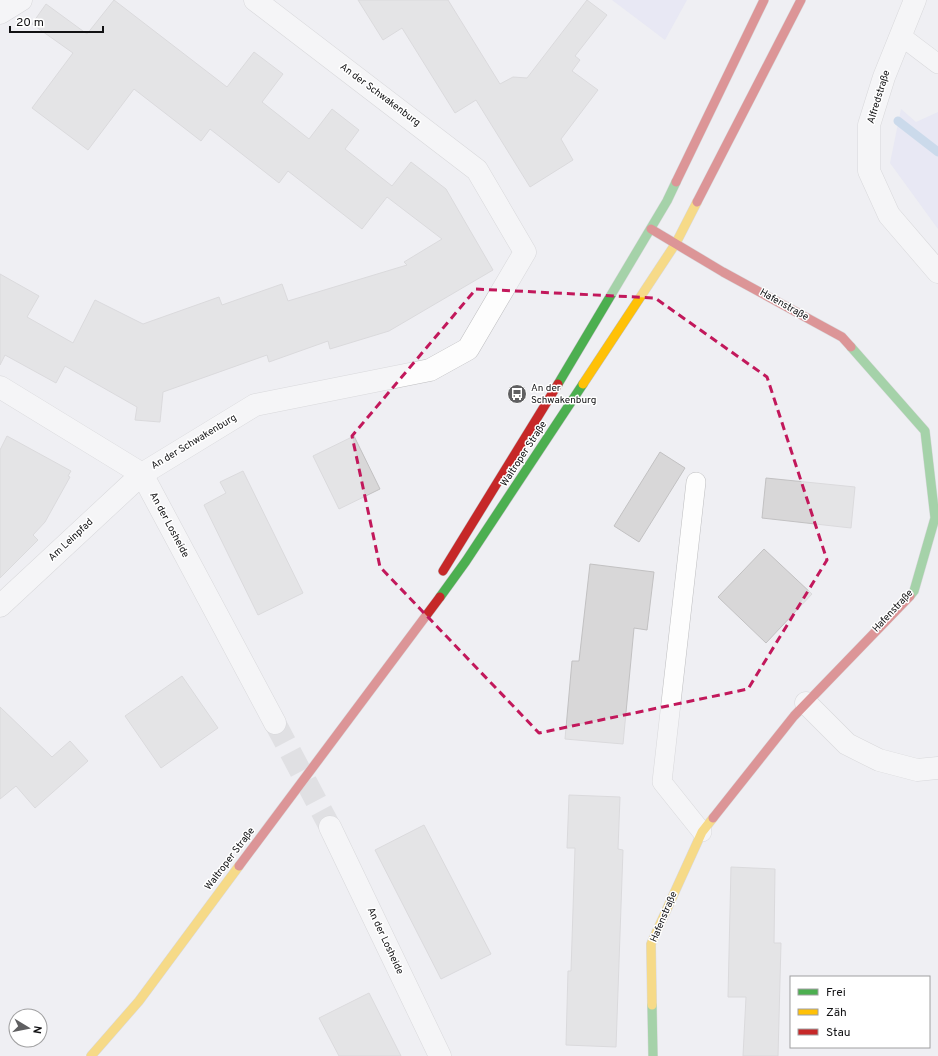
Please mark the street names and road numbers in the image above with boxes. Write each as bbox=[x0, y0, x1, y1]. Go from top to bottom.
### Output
street label: An der Schwakenburg bbox=[337, 60, 423, 130]
street label: Alfredstraße bbox=[865, 69, 893, 125]
street label: Hafenstraße bbox=[757, 286, 811, 324]
street label: An der Schwakenburg bbox=[149, 411, 239, 473]
street label: Waltroper Straße bbox=[498, 419, 550, 489]
street label: An der Losheide bbox=[146, 490, 192, 560]
street label: Am Leinpfad bbox=[46, 516, 96, 564]
street label: Hafenstraße bbox=[870, 587, 916, 635]
street label: Waltroper Straße bbox=[202, 825, 258, 893]
street label: Hafenstraße bbox=[647, 890, 681, 944]
street label: An der Losheide bbox=[364, 905, 406, 977]

